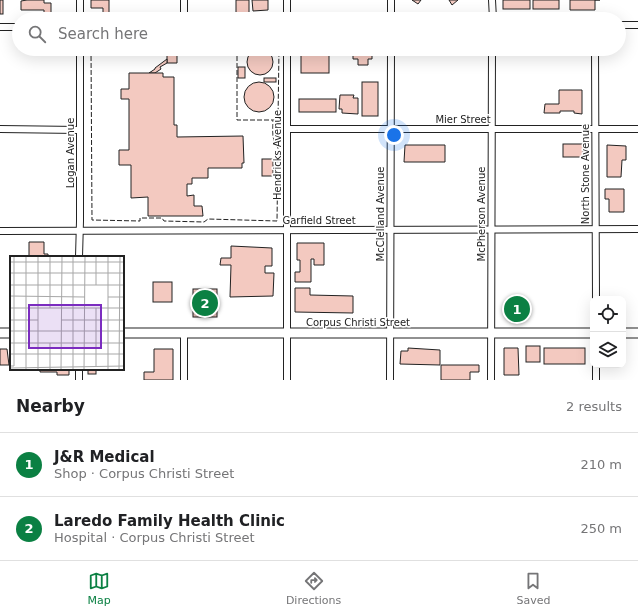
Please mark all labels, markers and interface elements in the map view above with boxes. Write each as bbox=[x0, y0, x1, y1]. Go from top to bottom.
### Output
search box bbox=[12, 12, 626, 56]
icon: search bbox=[26, 23, 48, 45]
text: Search here bbox=[58, 25, 148, 43]
street label: Hendricks Avenue bbox=[272, 110, 283, 200]
street label: Mier Street bbox=[435, 114, 491, 125]
street label: Logan Avenue bbox=[65, 118, 76, 188]
street label: North Stone Avenue bbox=[580, 124, 591, 224]
your location bbox=[384, 125, 404, 145]
street label: McClelland Avenue bbox=[375, 167, 386, 261]
street label: McPherson Avenue bbox=[476, 167, 487, 261]
street label: Garfield Street bbox=[282, 215, 356, 226]
inset map bbox=[10, 256, 124, 370]
pin: 2 bbox=[192, 288, 218, 318]
pin: 1 bbox=[504, 294, 530, 324]
map controls bbox=[590, 296, 626, 368]
button: locate bbox=[590, 296, 626, 332]
street label: Corpus Christi Street bbox=[306, 317, 410, 328]
button: layers bbox=[590, 332, 626, 368]
text: Nearby bbox=[16, 396, 85, 416]
text: 2 results bbox=[566, 399, 622, 414]
text: J&R Medical bbox=[54, 448, 155, 466]
text: 1 bbox=[24, 457, 34, 472]
text: 210 m bbox=[580, 457, 622, 472]
text: Shop · Corpus Christi Street bbox=[54, 466, 234, 481]
text: Laredo Family Health Clinic bbox=[54, 512, 285, 530]
text: 2 bbox=[24, 521, 34, 536]
text: 250 m bbox=[580, 521, 622, 536]
text: Hospital · Corpus Christi Street bbox=[54, 530, 255, 545]
tab: Map bbox=[88, 570, 111, 607]
tab: Directions bbox=[286, 570, 341, 607]
tab: Saved bbox=[516, 570, 550, 607]

